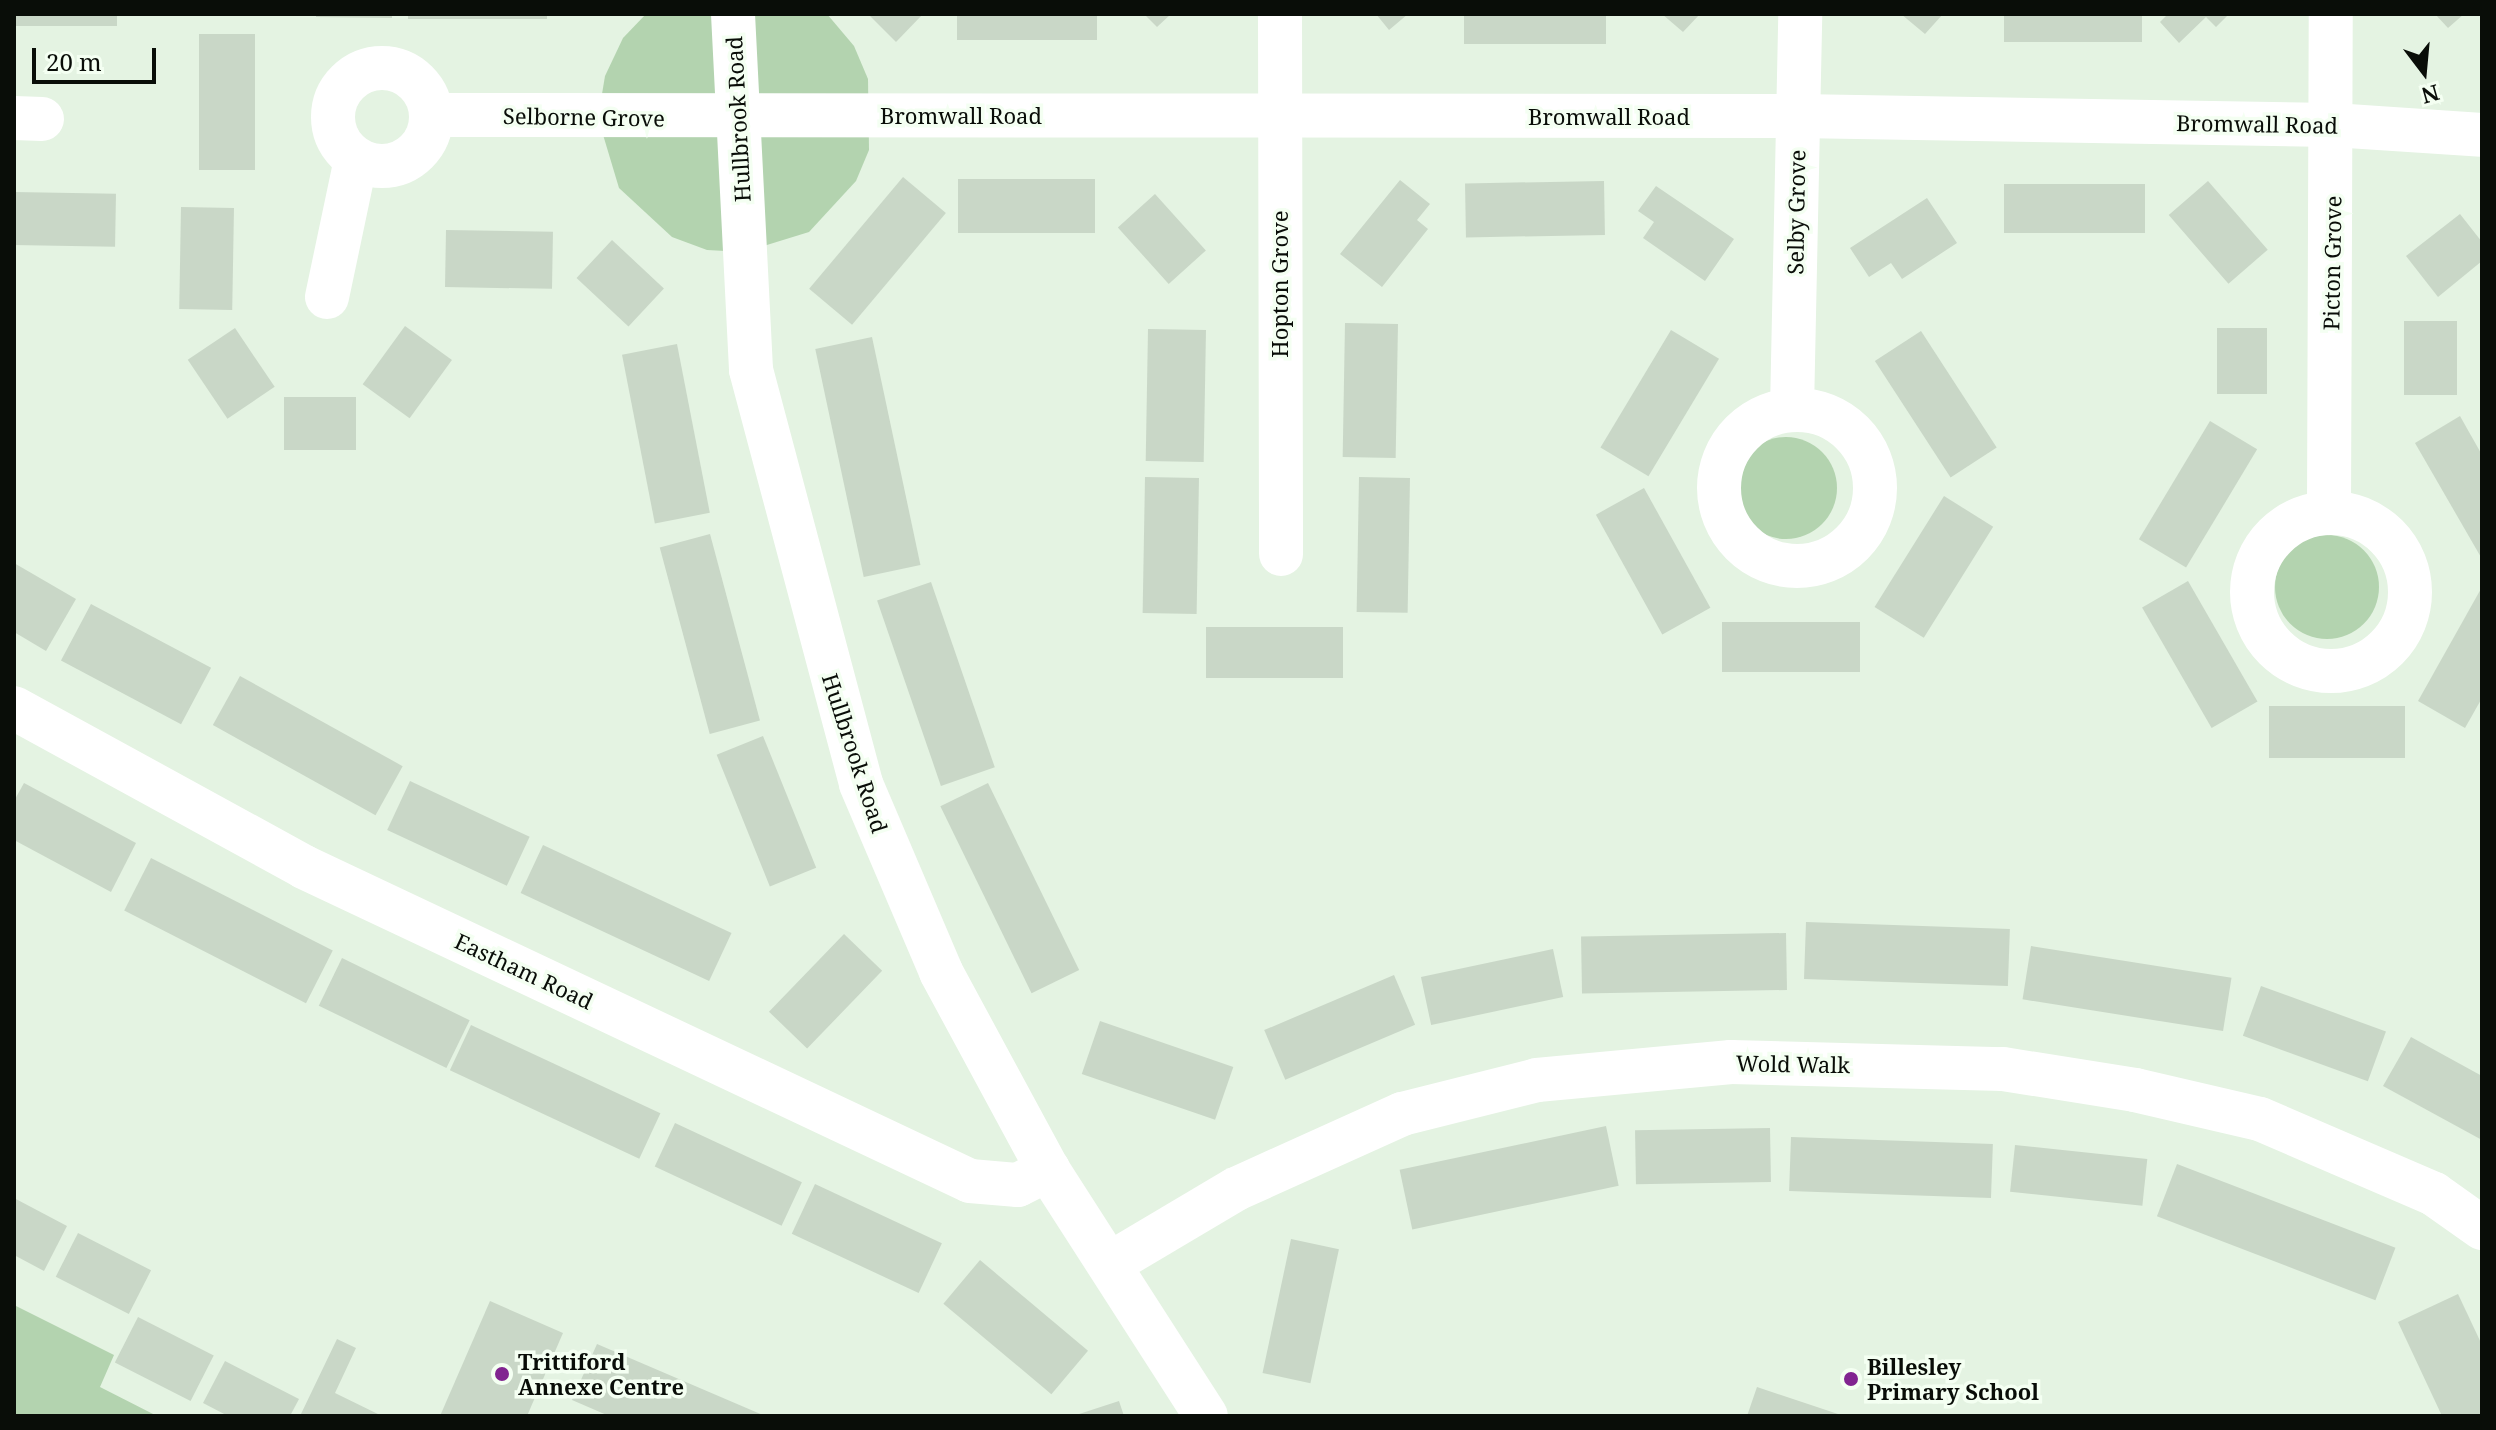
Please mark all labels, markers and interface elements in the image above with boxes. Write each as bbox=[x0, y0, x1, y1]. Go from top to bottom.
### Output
scale bar bbox=[36, 32, 160, 82]
north arrow bbox=[2384, 32, 2464, 112]
street label: Hullbrook Road bbox=[720, 35, 756, 203]
text: 20 m bbox=[46, 45, 102, 78]
text: N bbox=[2418, 78, 2443, 112]
street label: Selborne Grove bbox=[503, 102, 665, 132]
street label: Bromwall Road bbox=[880, 103, 1042, 129]
street label: Bromwall Road bbox=[1528, 104, 1690, 130]
street label: Bromwall Road bbox=[2176, 109, 2338, 139]
street label: Selby Grove bbox=[1782, 149, 1810, 275]
street label: Picton Grove bbox=[2318, 195, 2346, 331]
street label: Hopton Grove bbox=[1267, 210, 1293, 358]
street label: Hullbrook Road bbox=[817, 670, 893, 836]
street label: Eastham Road bbox=[451, 927, 597, 1015]
street label: Wold Walk bbox=[1736, 1050, 1850, 1078]
place label: Trittiford Annexe Centre bbox=[518, 1348, 684, 1400]
place label: Billesley Primary School bbox=[1867, 1353, 2039, 1404]
marker: Trittiford Annexe Centre bbox=[493, 1365, 511, 1383]
marker: Billesley Primary School bbox=[1842, 1370, 1860, 1388]

